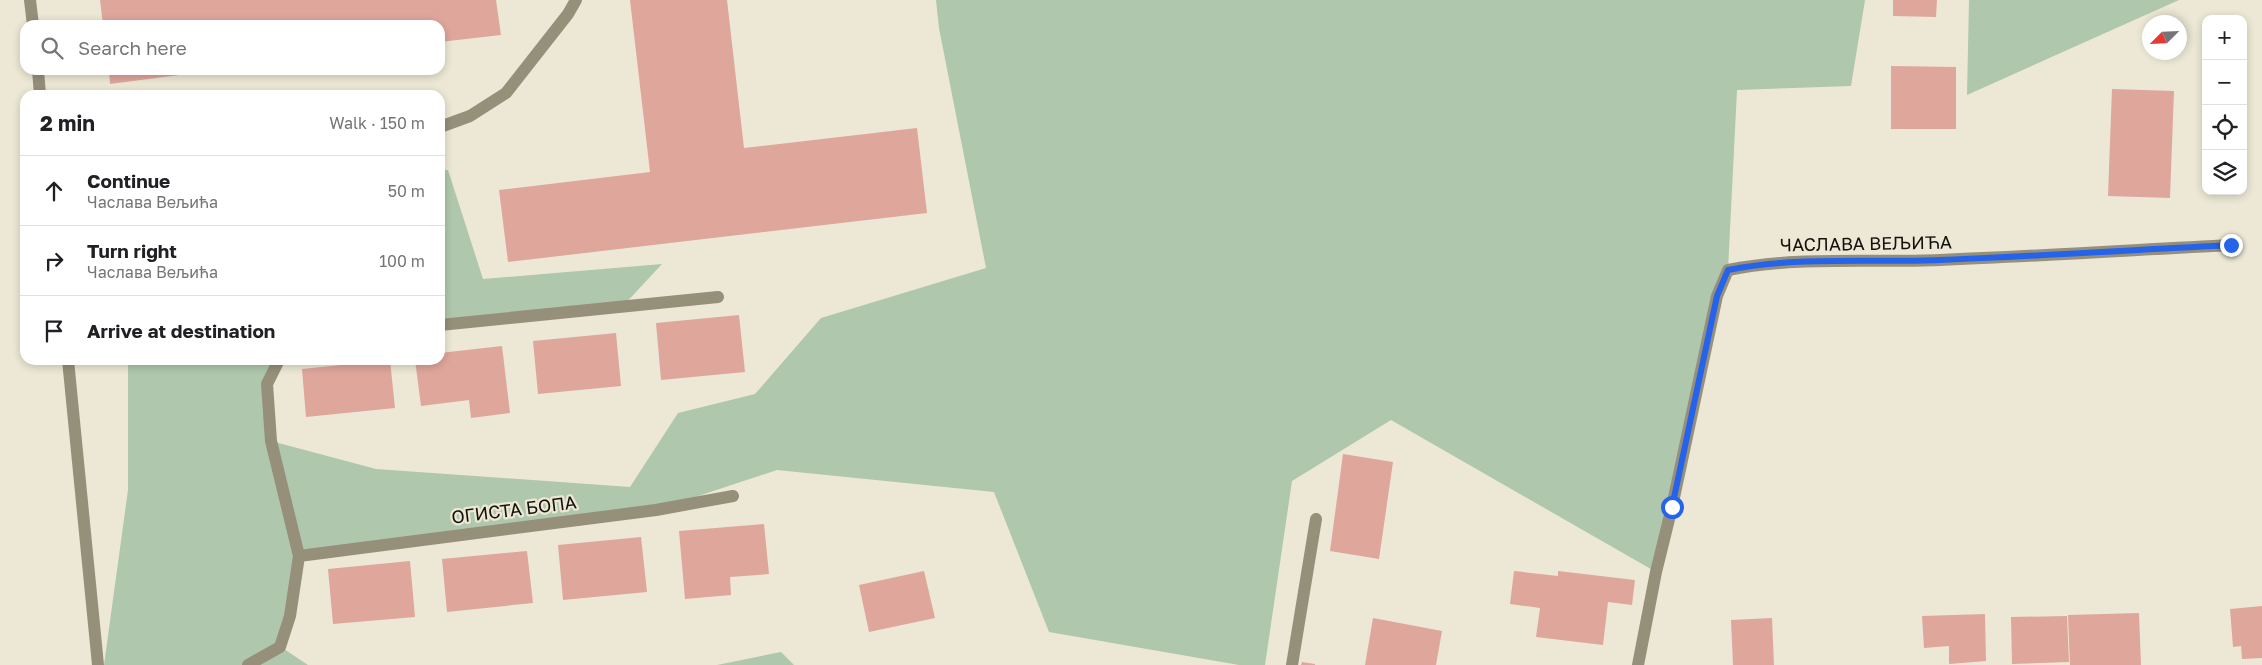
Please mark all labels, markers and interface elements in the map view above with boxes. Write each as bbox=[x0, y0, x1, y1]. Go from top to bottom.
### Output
north arrow bbox=[2142, 15, 2187, 60]
map controls bbox=[2202, 15, 2247, 195]
button: + bbox=[2202, 15, 2247, 60]
search box bbox=[20, 20, 445, 75]
icon: search bbox=[38, 34, 66, 62]
text: Search here bbox=[78, 36, 187, 59]
button: − bbox=[2202, 60, 2247, 105]
button: locate bbox=[2202, 105, 2247, 150]
text: 2 min bbox=[40, 110, 95, 136]
text: Walk · 150 m bbox=[329, 113, 425, 133]
button: layers bbox=[2202, 150, 2247, 195]
text: Continue bbox=[87, 169, 170, 192]
icon: ahead bbox=[40, 177, 68, 205]
text: 50 m bbox=[388, 181, 425, 201]
text: Часлава Вељића bbox=[87, 192, 218, 212]
street label: ЧАСЛАВА ВЕЉИЋА bbox=[1780, 231, 1952, 255]
route end bbox=[2220, 234, 2243, 257]
text: Turn right bbox=[87, 239, 177, 262]
icon: right bbox=[40, 247, 68, 275]
text: 100 m bbox=[379, 251, 425, 271]
text: Часлава Вељића bbox=[87, 262, 218, 282]
icon: arrive bbox=[40, 317, 68, 345]
text: Arrive at destination bbox=[87, 319, 275, 342]
street label: ОГИСТА БОПА bbox=[450, 490, 578, 528]
route start bbox=[1661, 496, 1684, 519]

